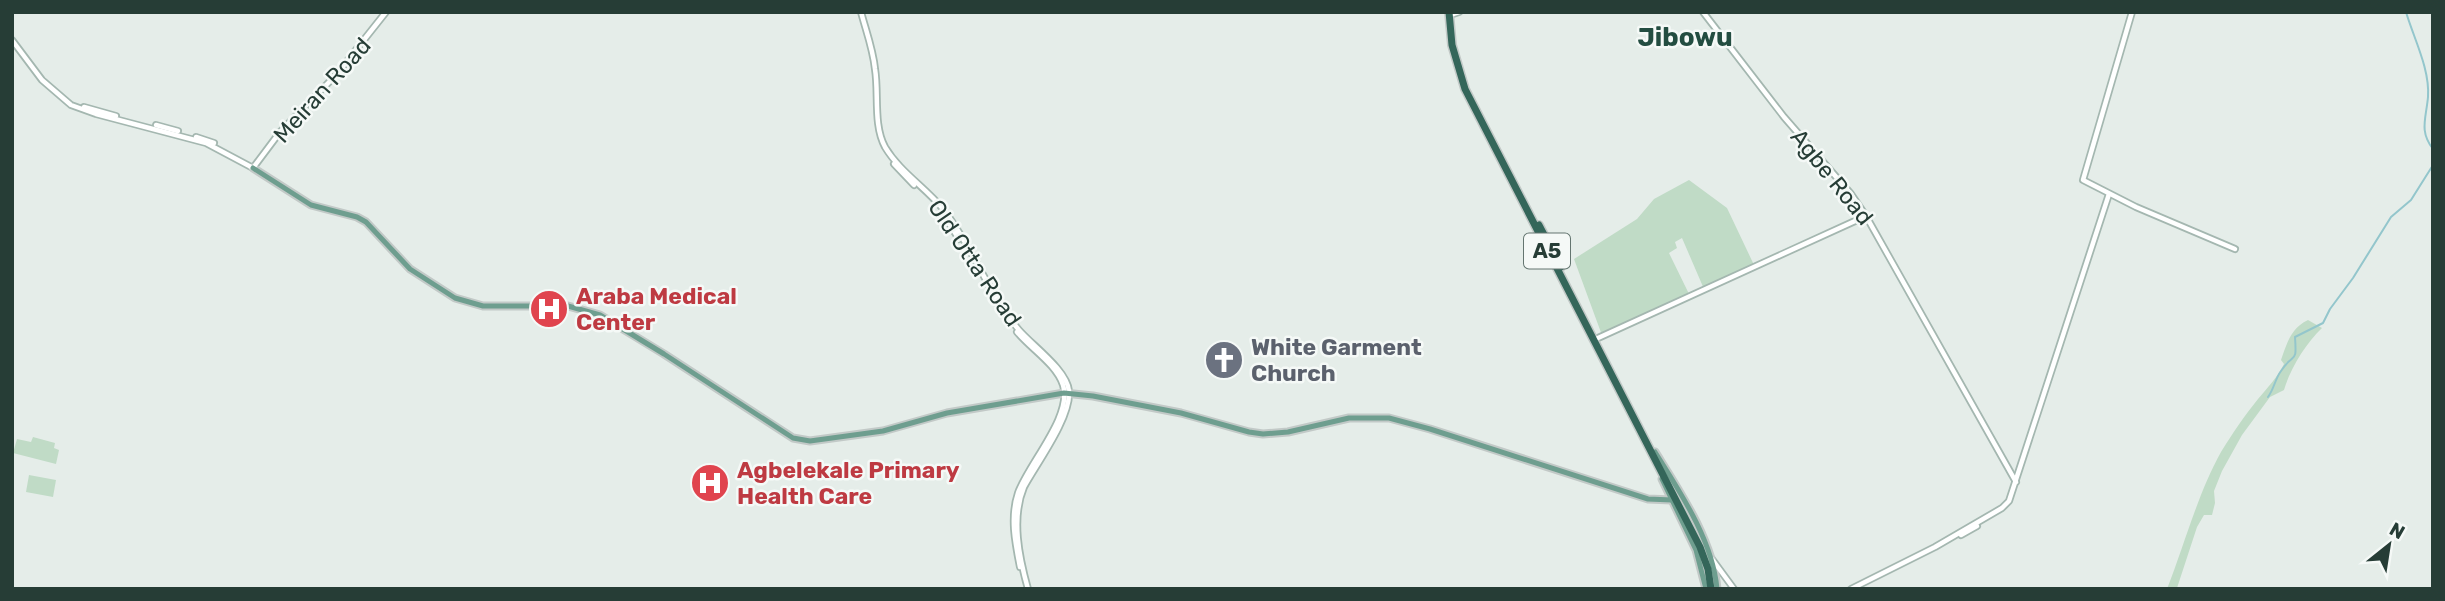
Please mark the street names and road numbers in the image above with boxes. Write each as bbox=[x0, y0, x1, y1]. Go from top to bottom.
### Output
street label: Meiran Road bbox=[267, 32, 377, 148]
street label: Agbe Road bbox=[1785, 123, 1879, 231]
street label: Old Otta Road bbox=[922, 194, 1028, 332]
road number: A5 bbox=[1524, 233, 1570, 268]

